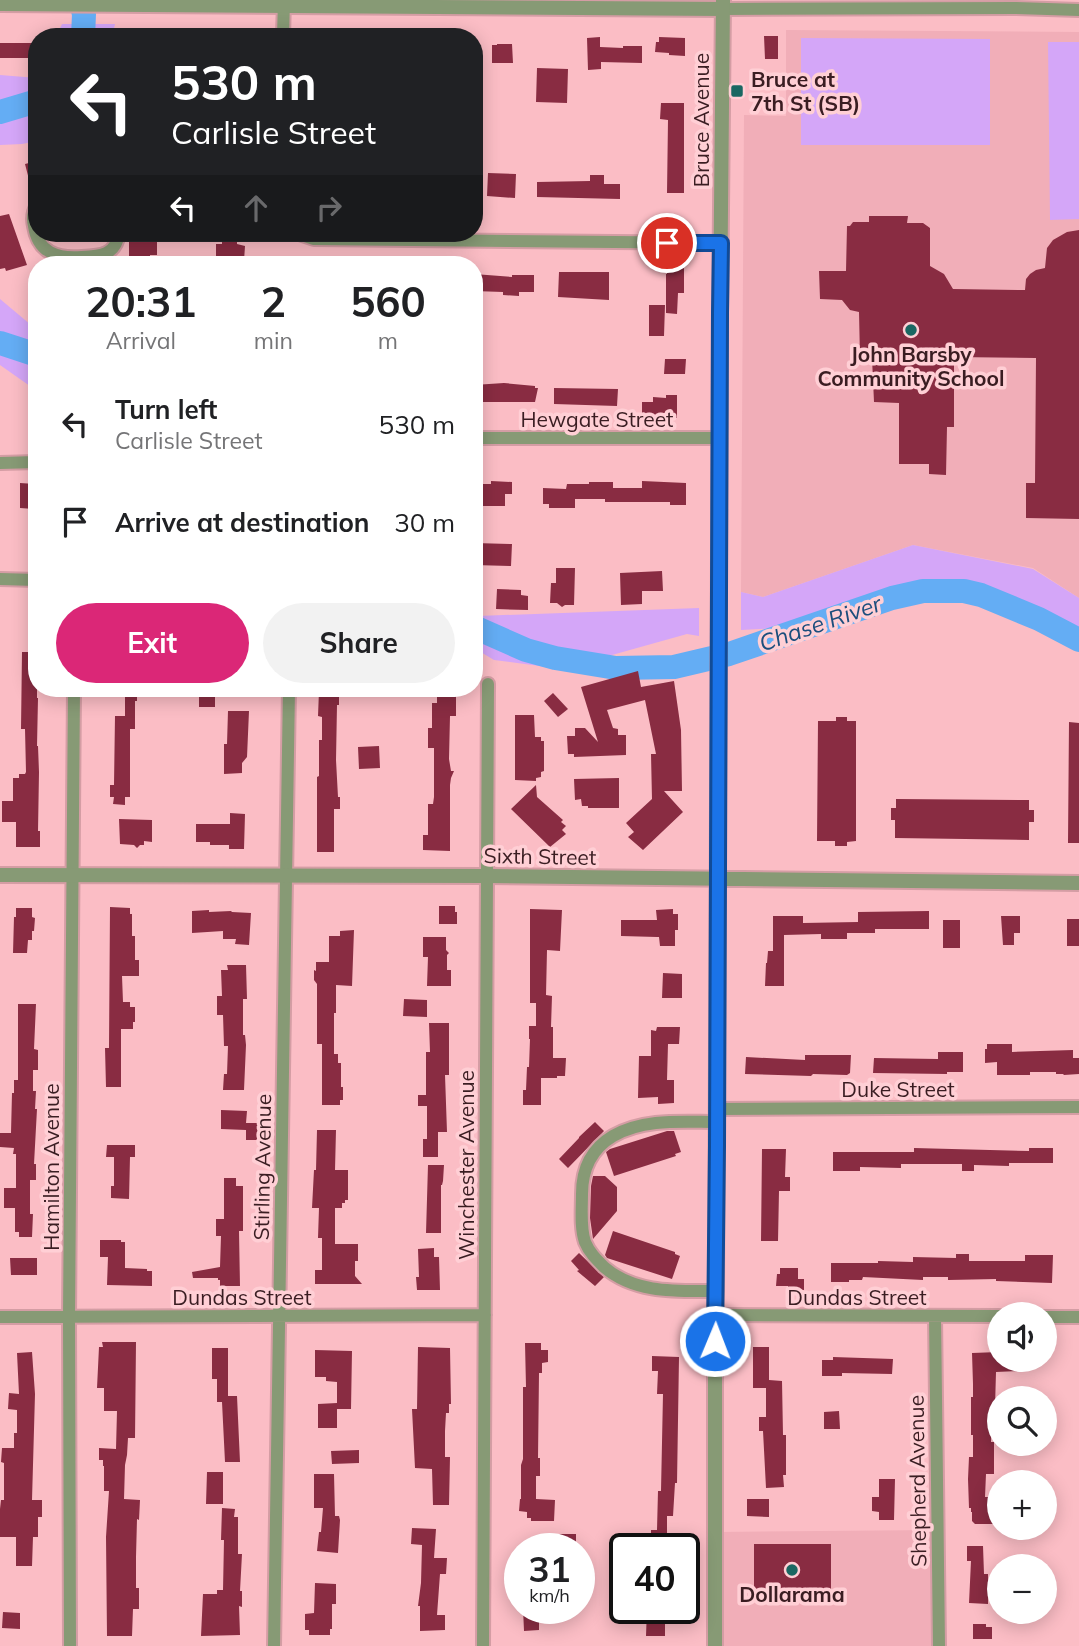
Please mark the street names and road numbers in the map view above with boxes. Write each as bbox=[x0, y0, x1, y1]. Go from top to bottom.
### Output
street label: Bruce Avenue bbox=[688, 53, 714, 187]
street label: Hewgate Street bbox=[521, 406, 673, 432]
street label: Sixth Street bbox=[484, 842, 596, 870]
street label: Winchester Avenue bbox=[453, 1070, 479, 1260]
street label: Duke Street bbox=[841, 1076, 955, 1102]
street label: Hamilton Avenue bbox=[38, 1083, 64, 1251]
street label: Stirling Avenue bbox=[248, 1093, 276, 1241]
street label: Dundas Street bbox=[172, 1284, 312, 1310]
street label: Dundas Street bbox=[787, 1284, 927, 1310]
street label: Shepherd Avenue bbox=[903, 1395, 931, 1567]

